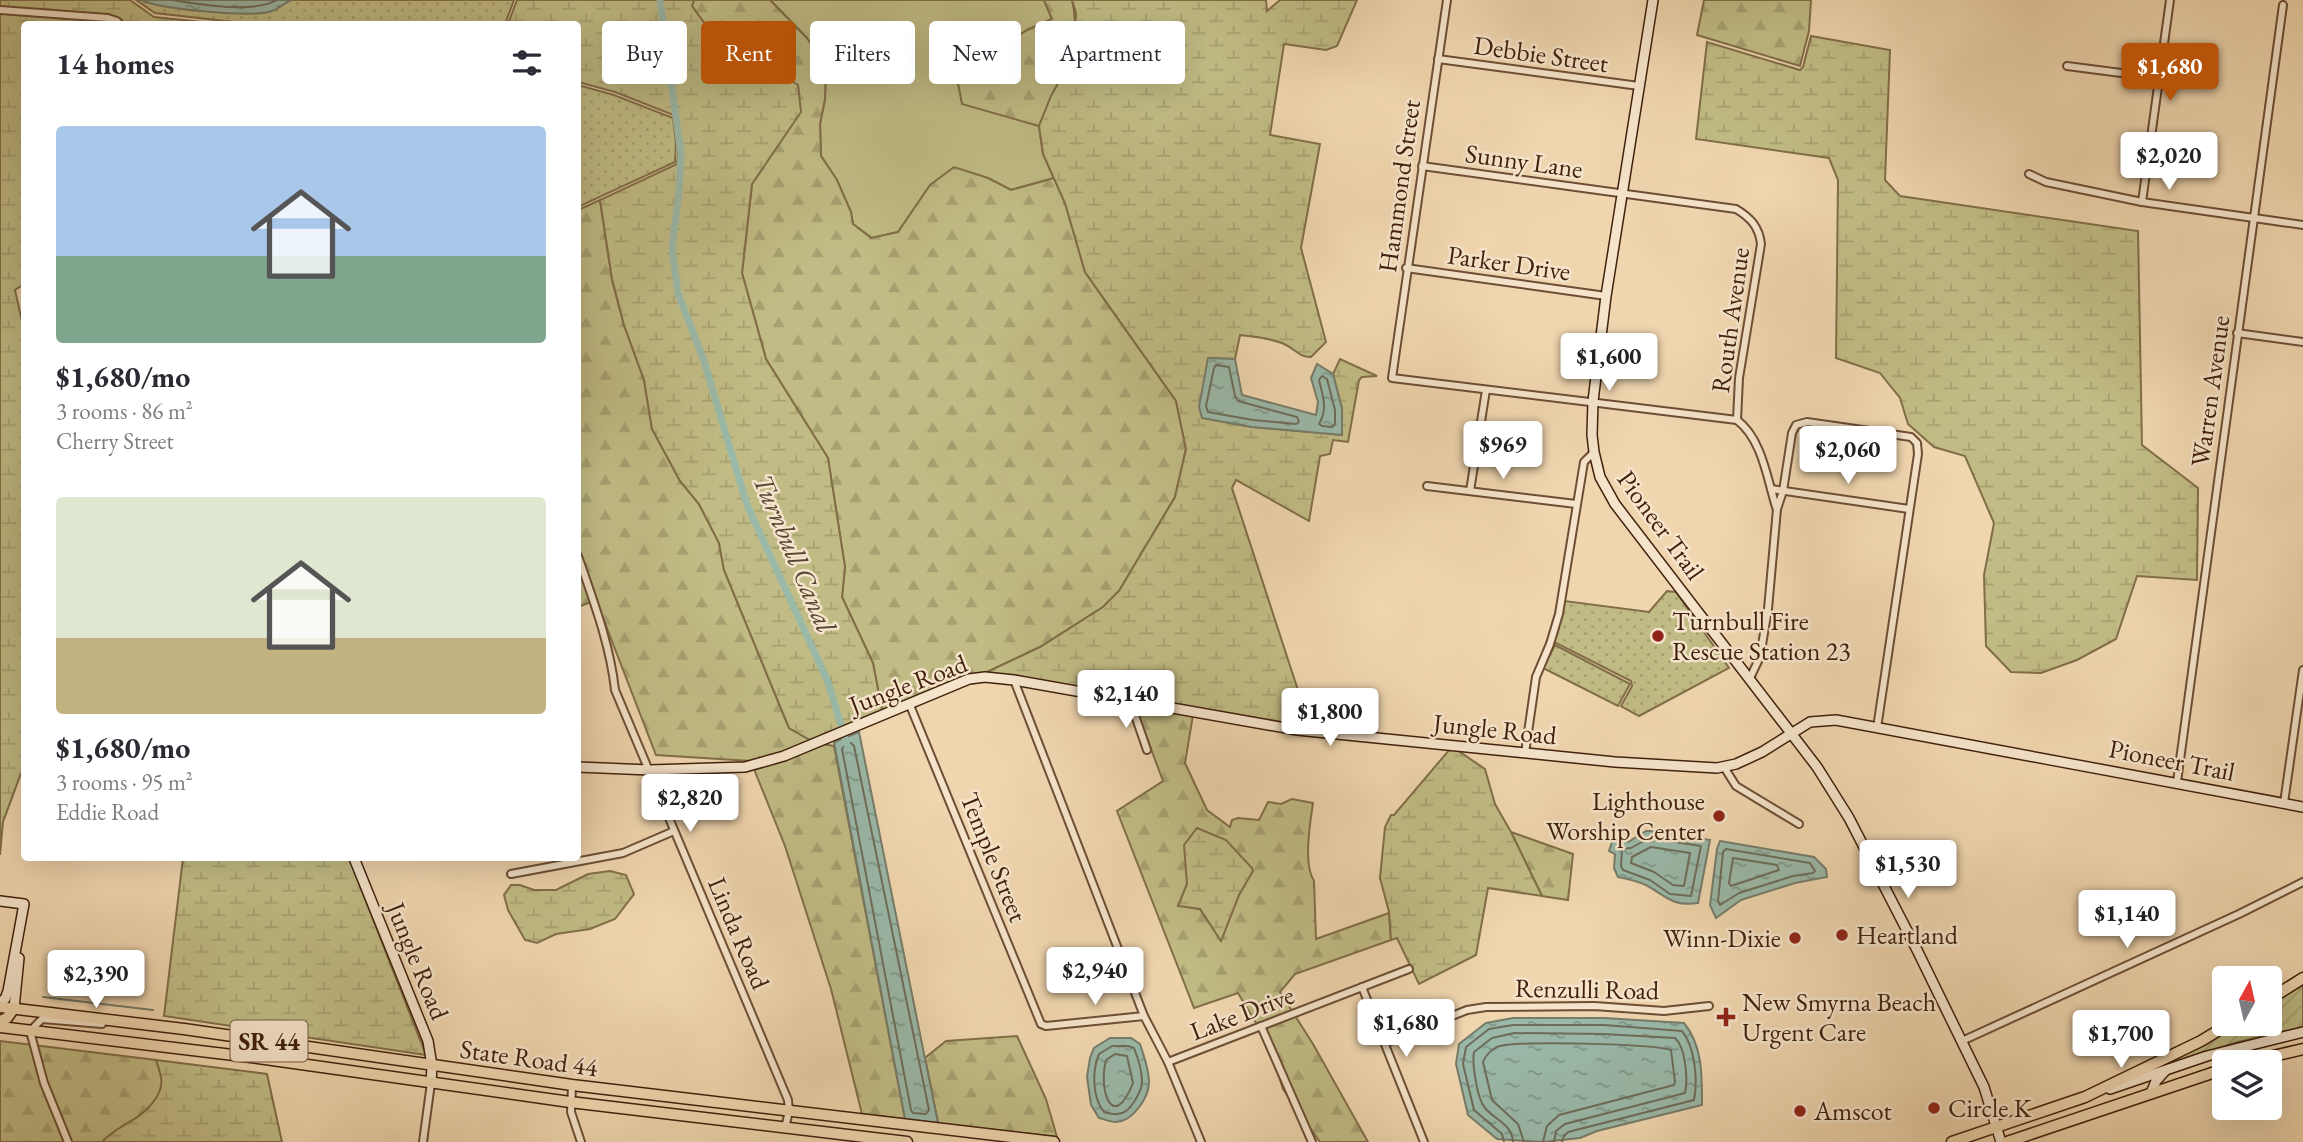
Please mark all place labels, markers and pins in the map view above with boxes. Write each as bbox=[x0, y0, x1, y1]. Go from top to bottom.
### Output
pin: $1,680 bbox=[2113, 43, 2227, 103]
pin: $2,020 bbox=[2112, 132, 2226, 192]
pin: $1,600 bbox=[1552, 334, 1666, 393]
pin: $969 bbox=[1462, 421, 1544, 481]
pin: $2,060 bbox=[1791, 426, 1905, 486]
place label: Turnbull Fire Rescue Station 23 bbox=[1672, 604, 1851, 668]
marker: Turnbull Fire Rescue Station 23 bbox=[1650, 628, 1666, 644]
pin: $2,140 bbox=[1069, 670, 1183, 730]
pin: $1,800 bbox=[1273, 688, 1387, 748]
pin: $2,820 bbox=[633, 774, 747, 834]
place label: Lighthouse Worship Center bbox=[1546, 784, 1705, 848]
marker: Lighthouse Worship Center bbox=[1711, 808, 1727, 824]
pin: $1,530 bbox=[1851, 841, 1965, 900]
pin: $1,140 bbox=[2070, 890, 2184, 950]
place label: Heartland bbox=[1856, 918, 1959, 952]
place label: Winn-Dixie bbox=[1663, 921, 1781, 955]
marker: Heartland bbox=[1834, 927, 1850, 943]
marker: Winn-Dixie bbox=[1787, 930, 1803, 946]
pin: $2,940 bbox=[1038, 948, 1152, 1007]
pin: $2,390 bbox=[39, 950, 153, 1010]
place label: New Smyrna Beach Urgent Care bbox=[1742, 985, 1936, 1049]
pin: $1,680 bbox=[1349, 1000, 1463, 1059]
marker: New Smyrna Beach Urgent Care bbox=[1716, 1007, 1736, 1027]
pin: $1,700 bbox=[2064, 1010, 2178, 1070]
place label: Circle K bbox=[1948, 1091, 2032, 1125]
place label: Amscot bbox=[1813, 1094, 1892, 1128]
marker: Circle K bbox=[1926, 1100, 1942, 1116]
marker: Amscot bbox=[1792, 1103, 1808, 1119]

